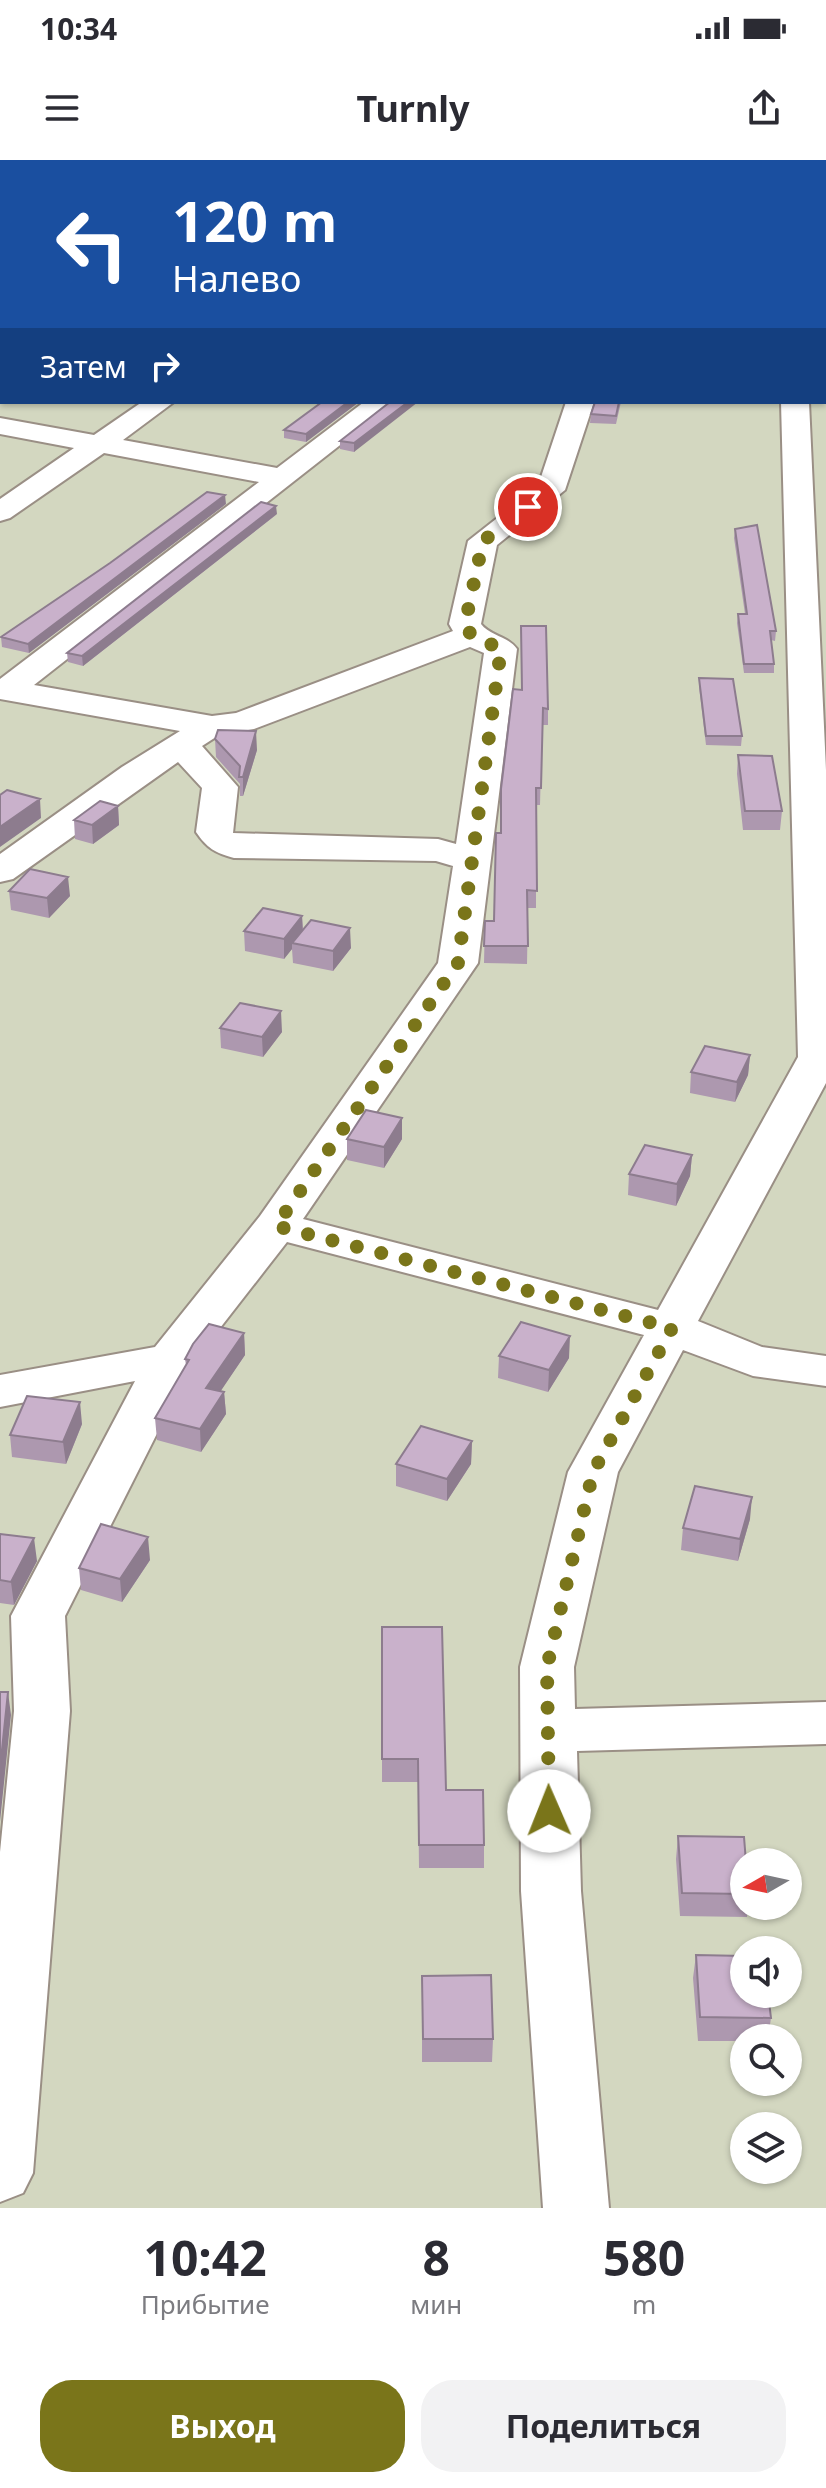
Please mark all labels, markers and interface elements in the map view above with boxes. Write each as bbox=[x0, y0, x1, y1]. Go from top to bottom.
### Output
text: 10:34 bbox=[40, 8, 117, 49]
text: Turnly bbox=[356, 84, 470, 133]
icon: menu bbox=[40, 86, 84, 130]
icon: share bbox=[742, 86, 786, 130]
text: 120 m bbox=[172, 182, 337, 258]
icon: left bbox=[40, 192, 144, 296]
text: Налево bbox=[172, 254, 301, 303]
icon: right bbox=[143, 344, 187, 388]
text: Затем bbox=[40, 346, 127, 387]
pin bbox=[494, 473, 562, 541]
icon: arrive bbox=[506, 485, 550, 529]
position arrow bbox=[507, 1769, 591, 1853]
north arrow bbox=[730, 1848, 802, 1920]
map controls bbox=[730, 1848, 802, 2184]
button: sound bbox=[730, 1936, 802, 2008]
button: search bbox=[730, 2024, 802, 2096]
button: layers bbox=[730, 2112, 802, 2184]
text: 10:42 bbox=[143, 2225, 267, 2290]
text: 8 bbox=[422, 2225, 450, 2290]
text: 580 bbox=[603, 2225, 685, 2290]
text: Прибытие bbox=[141, 2286, 270, 2322]
text: мин bbox=[410, 2286, 462, 2322]
text: m bbox=[632, 2286, 656, 2322]
button: Выход bbox=[40, 2380, 405, 2472]
button: Поделиться bbox=[421, 2380, 786, 2472]

